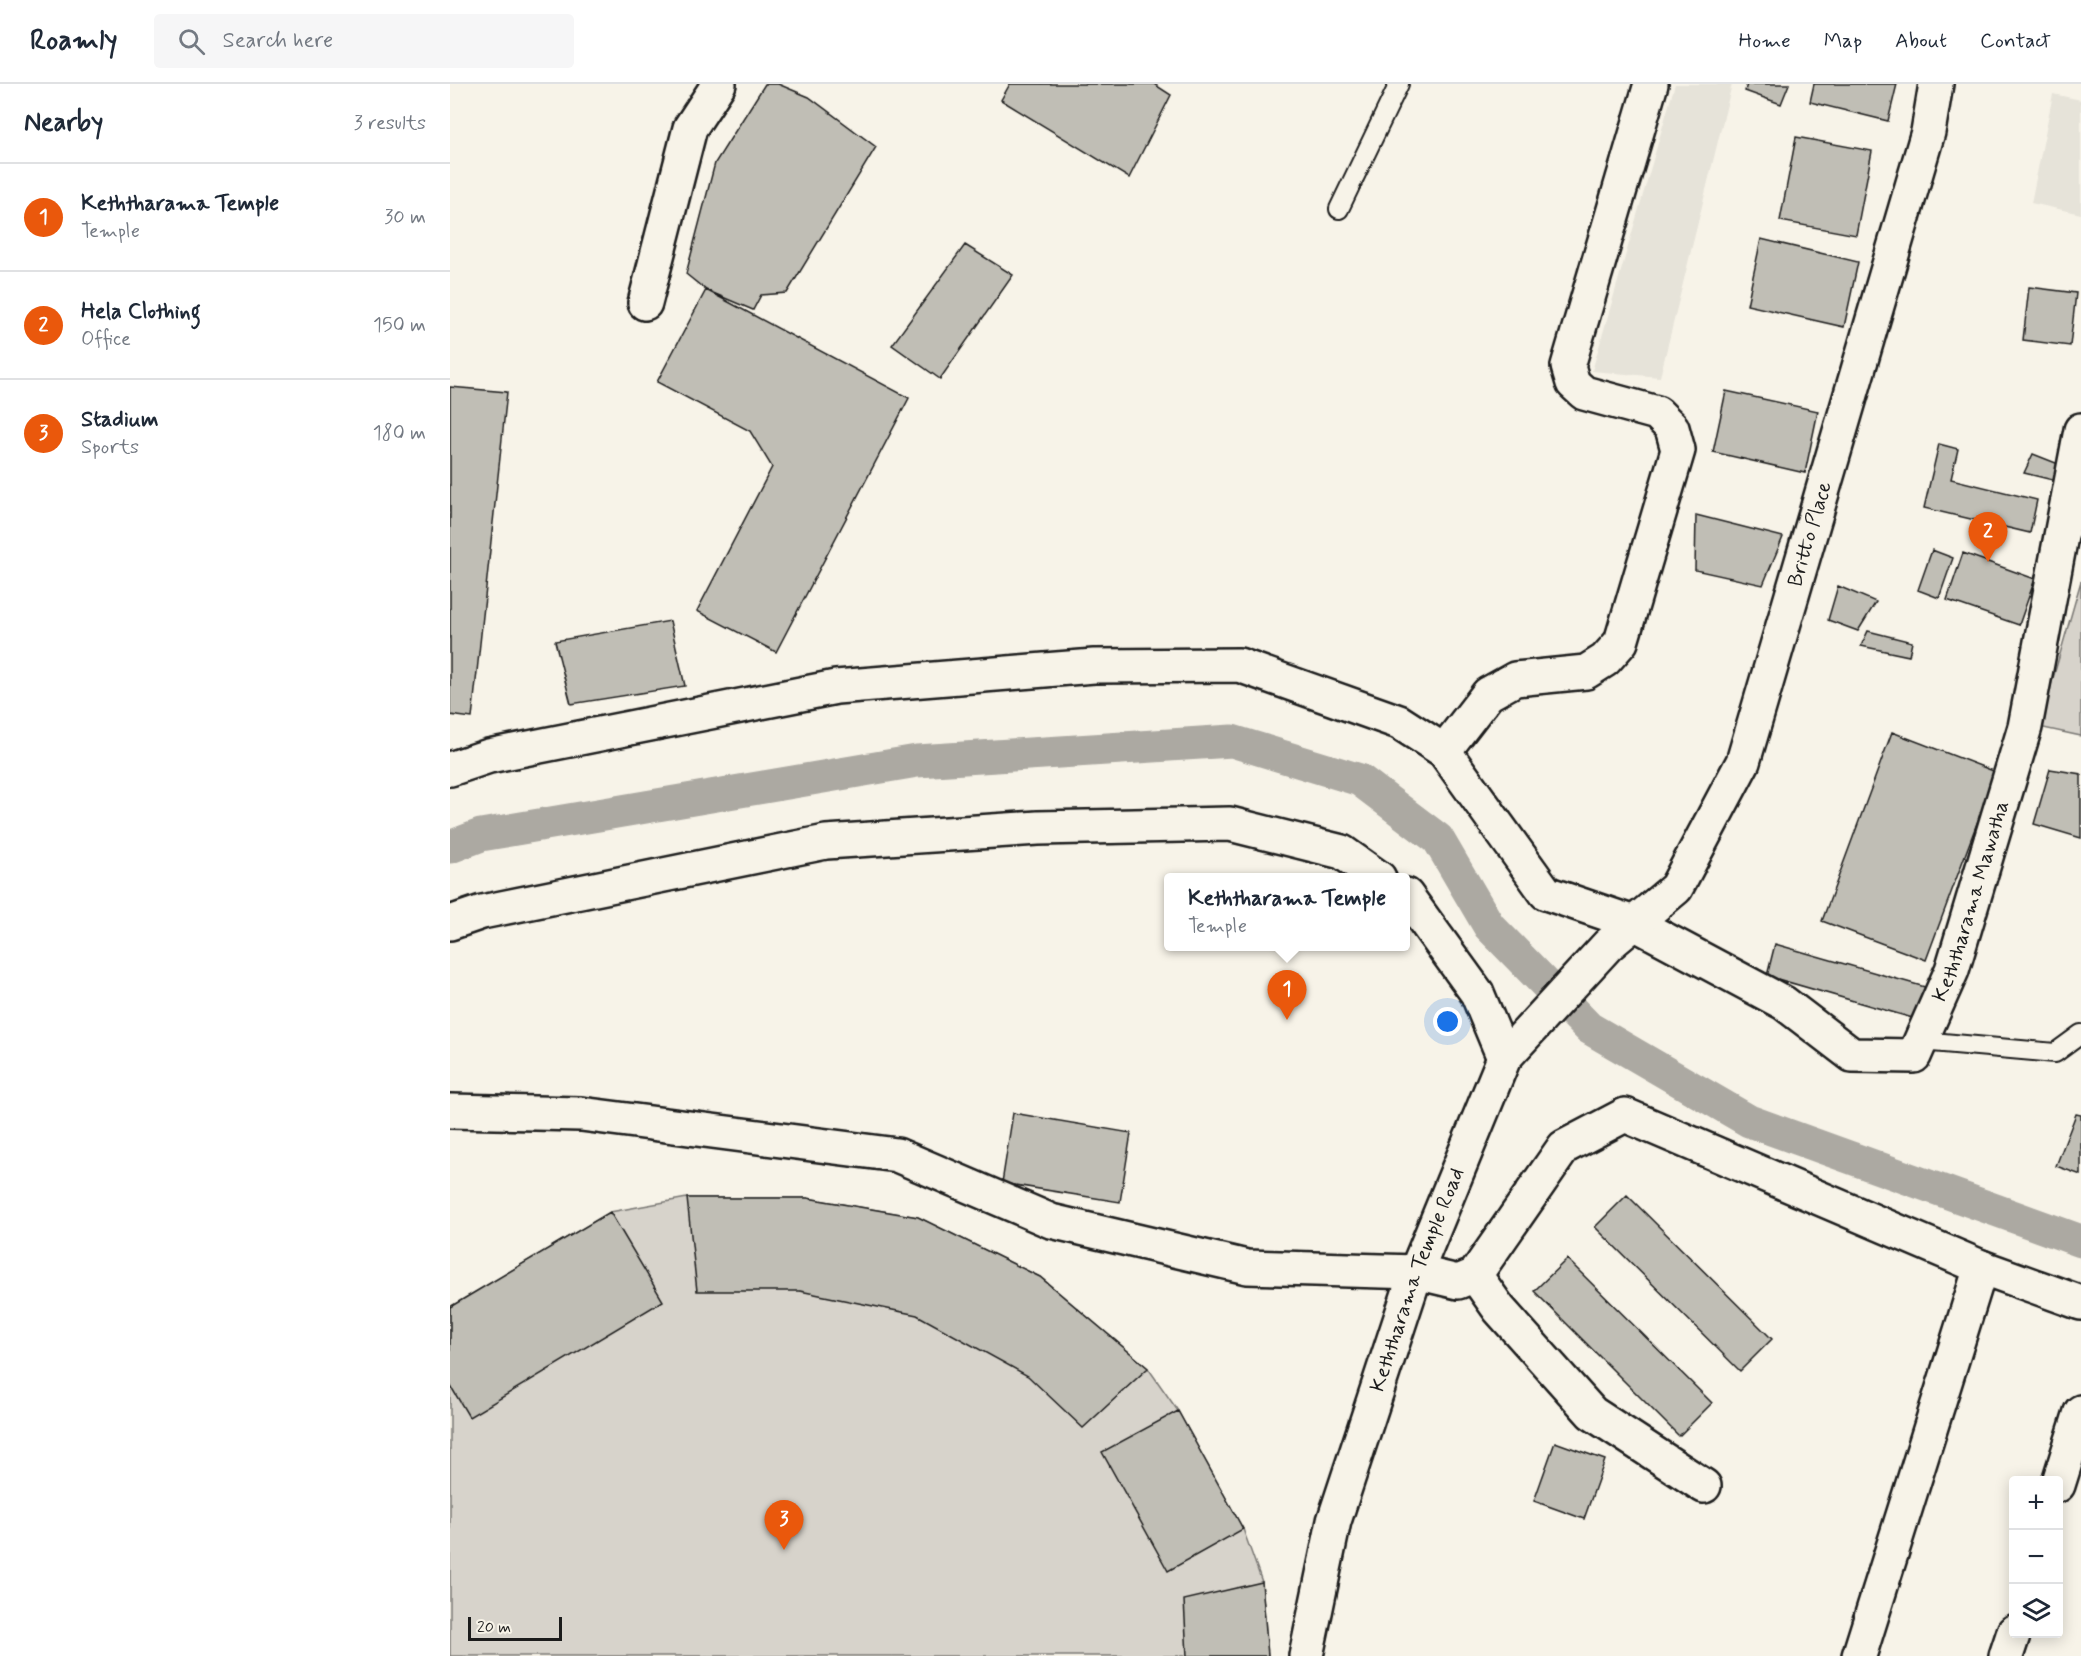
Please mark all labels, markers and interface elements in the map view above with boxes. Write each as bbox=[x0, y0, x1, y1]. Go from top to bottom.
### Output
search box bbox=[154, 14, 574, 68]
text: Roamly bbox=[30, 23, 118, 60]
icon: search bbox=[175, 25, 208, 58]
text: Search here bbox=[223, 27, 333, 55]
text: Home bbox=[1739, 27, 1791, 55]
text: Map bbox=[1824, 27, 1862, 55]
text: About bbox=[1895, 27, 1947, 55]
text: Contact bbox=[1980, 27, 2051, 55]
text: Nearby bbox=[24, 106, 103, 140]
text: 3 results bbox=[354, 110, 426, 137]
text: Keththarama Temple bbox=[81, 190, 279, 218]
text: 1 bbox=[39, 204, 48, 231]
text: 30 m bbox=[384, 204, 426, 231]
text: Temple bbox=[81, 218, 140, 245]
text: Hela Clothing bbox=[81, 298, 201, 326]
text: 2 bbox=[39, 312, 48, 339]
text: 150 m bbox=[373, 312, 426, 339]
text: Office bbox=[81, 326, 131, 353]
text: Stadium bbox=[81, 406, 158, 434]
text: 3 bbox=[39, 420, 48, 447]
text: 180 m bbox=[373, 420, 426, 447]
text: Sports bbox=[81, 434, 139, 461]
street label: Britto Place bbox=[1781, 478, 1839, 590]
pin: 2 bbox=[1968, 512, 2008, 562]
street label: Keththarama Mawatha bbox=[1926, 797, 2016, 1006]
popup bbox=[1164, 873, 1410, 951]
text: Keththarama Temple bbox=[1188, 885, 1386, 913]
text: Temple bbox=[1188, 913, 1247, 940]
pin: 1 bbox=[1268, 970, 1306, 1020]
your location bbox=[1433, 1007, 1462, 1036]
street label: Keththarama Temple Road bbox=[1363, 1164, 1471, 1395]
map controls bbox=[2009, 1476, 2063, 1638]
button: + bbox=[2009, 1476, 2063, 1530]
pin: 3 bbox=[764, 1500, 804, 1550]
button: − bbox=[2009, 1530, 2063, 1584]
button: layers bbox=[2009, 1584, 2063, 1638]
scale bar bbox=[468, 1614, 562, 1642]
text: 20 m bbox=[477, 1617, 511, 1638]

